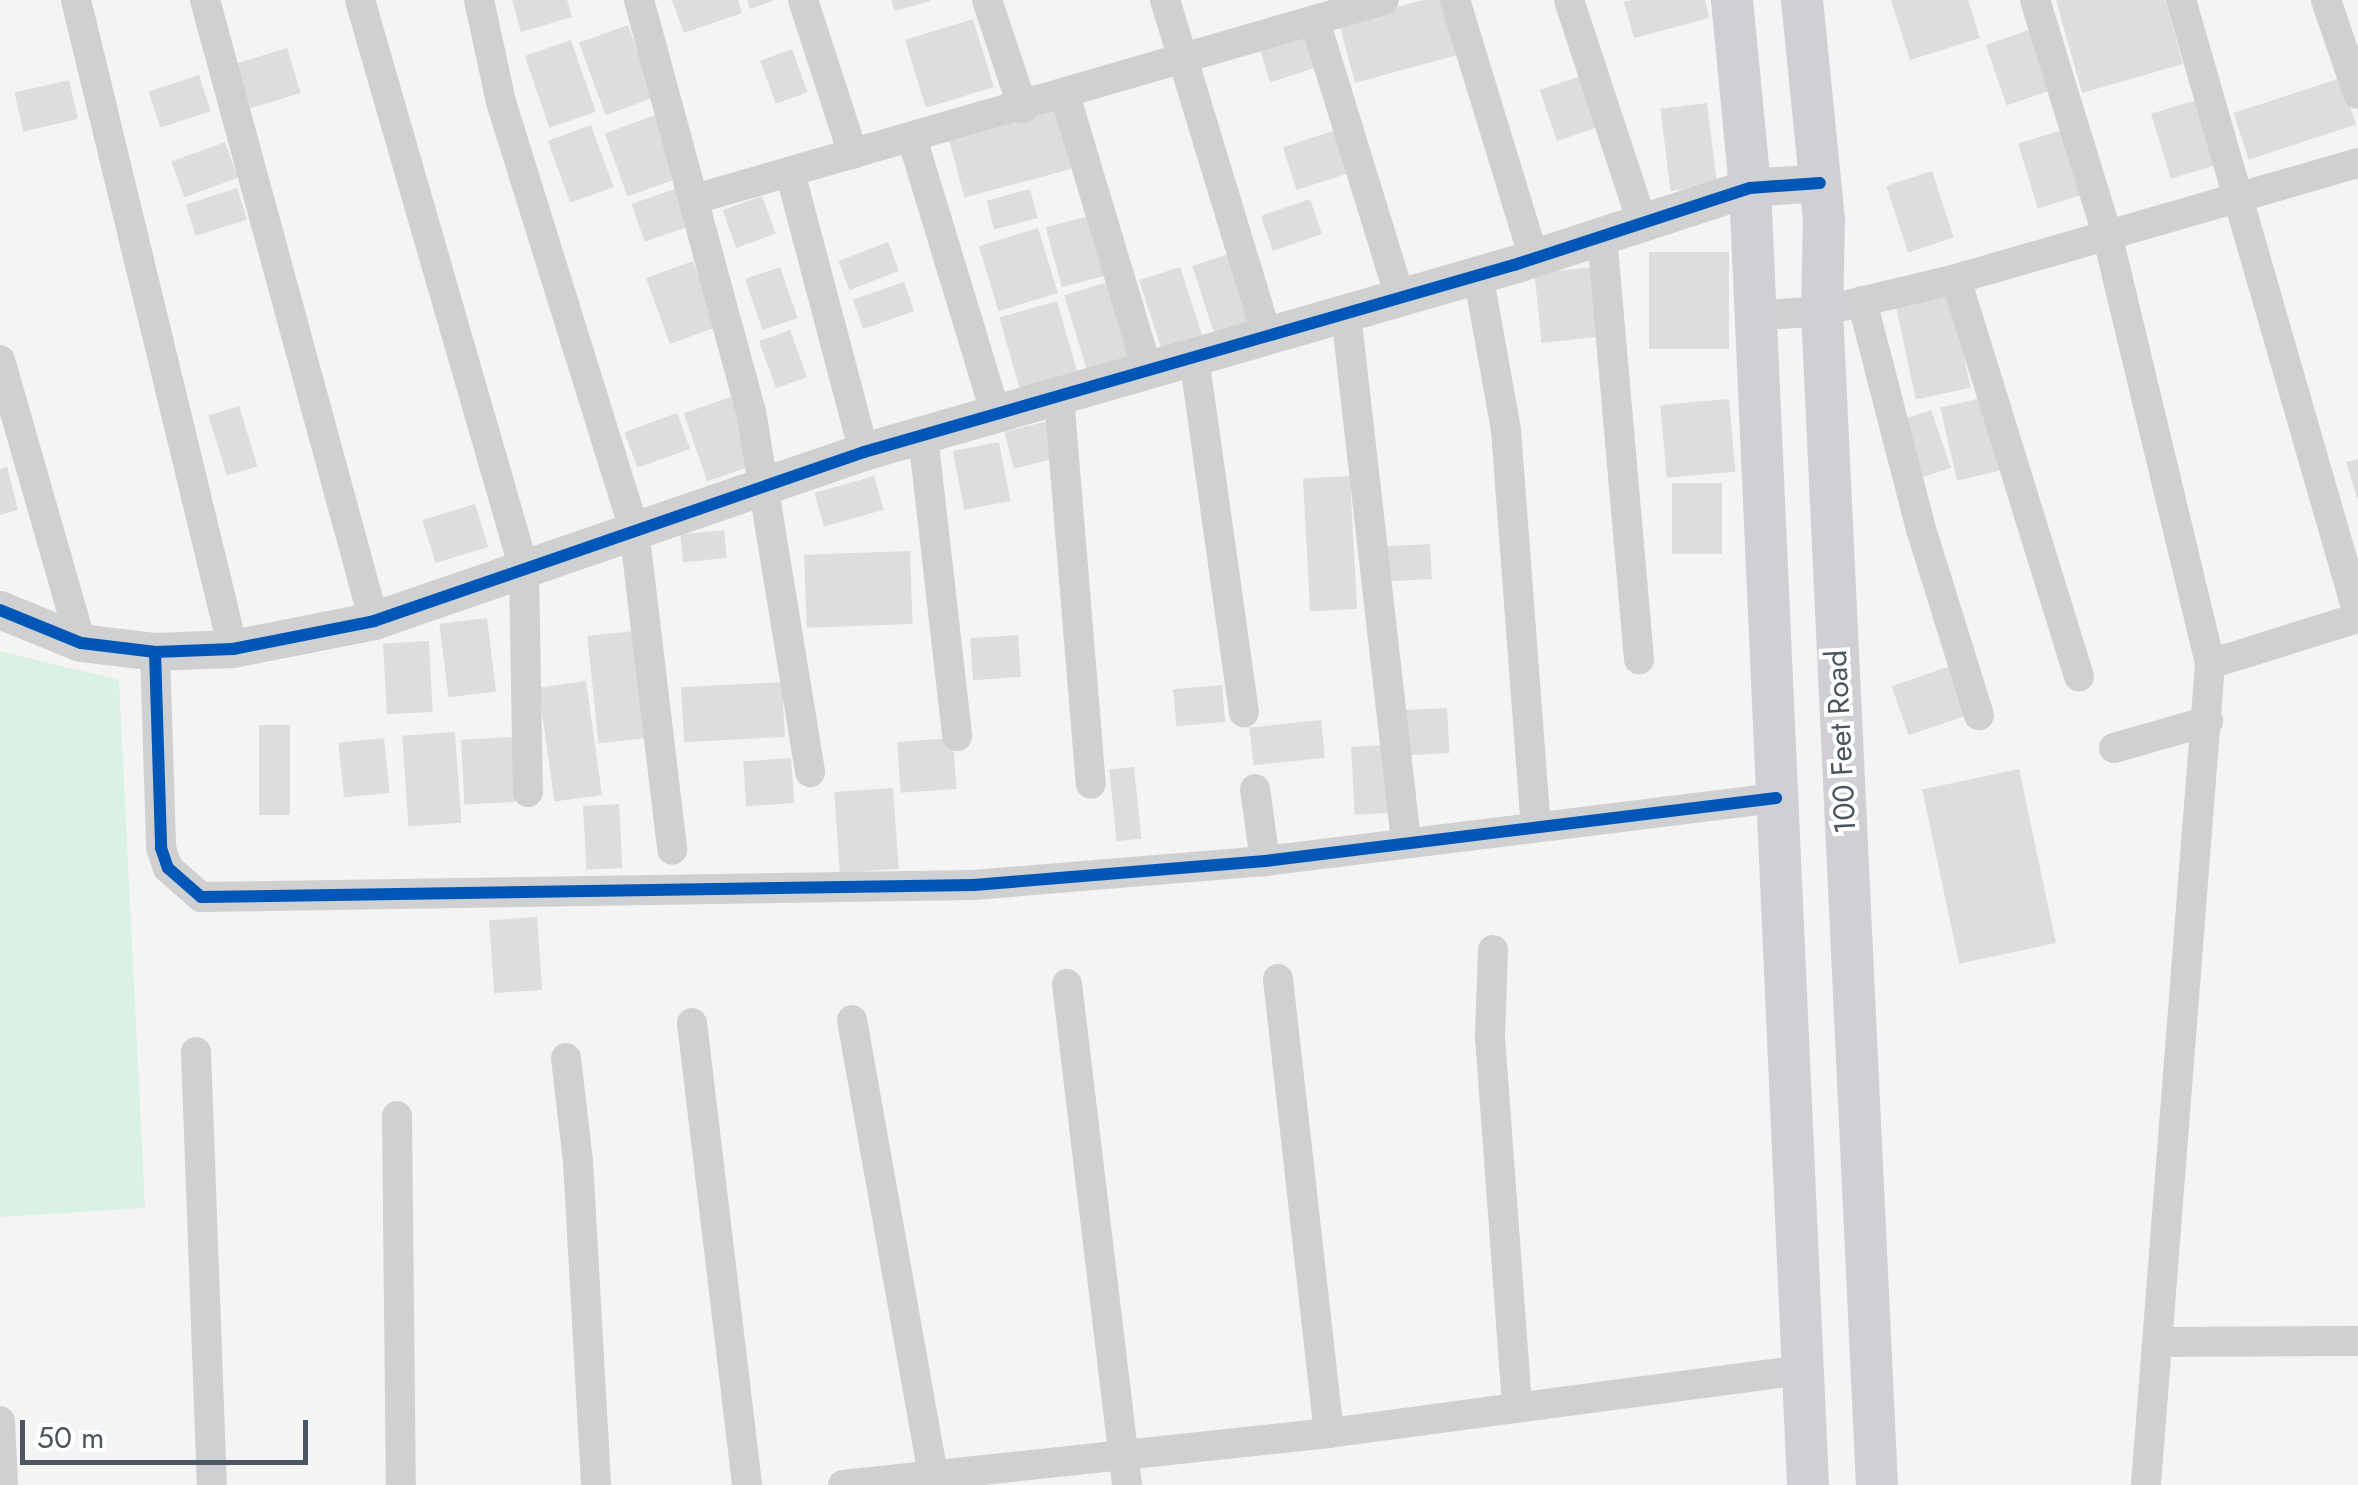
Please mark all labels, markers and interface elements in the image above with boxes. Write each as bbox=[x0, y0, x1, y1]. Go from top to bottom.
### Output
street label: 100 Feet Road bbox=[1818, 649, 1864, 835]
scale bar bbox=[25, 1400, 312, 1462]
text: 50 m bbox=[37, 1416, 104, 1459]

